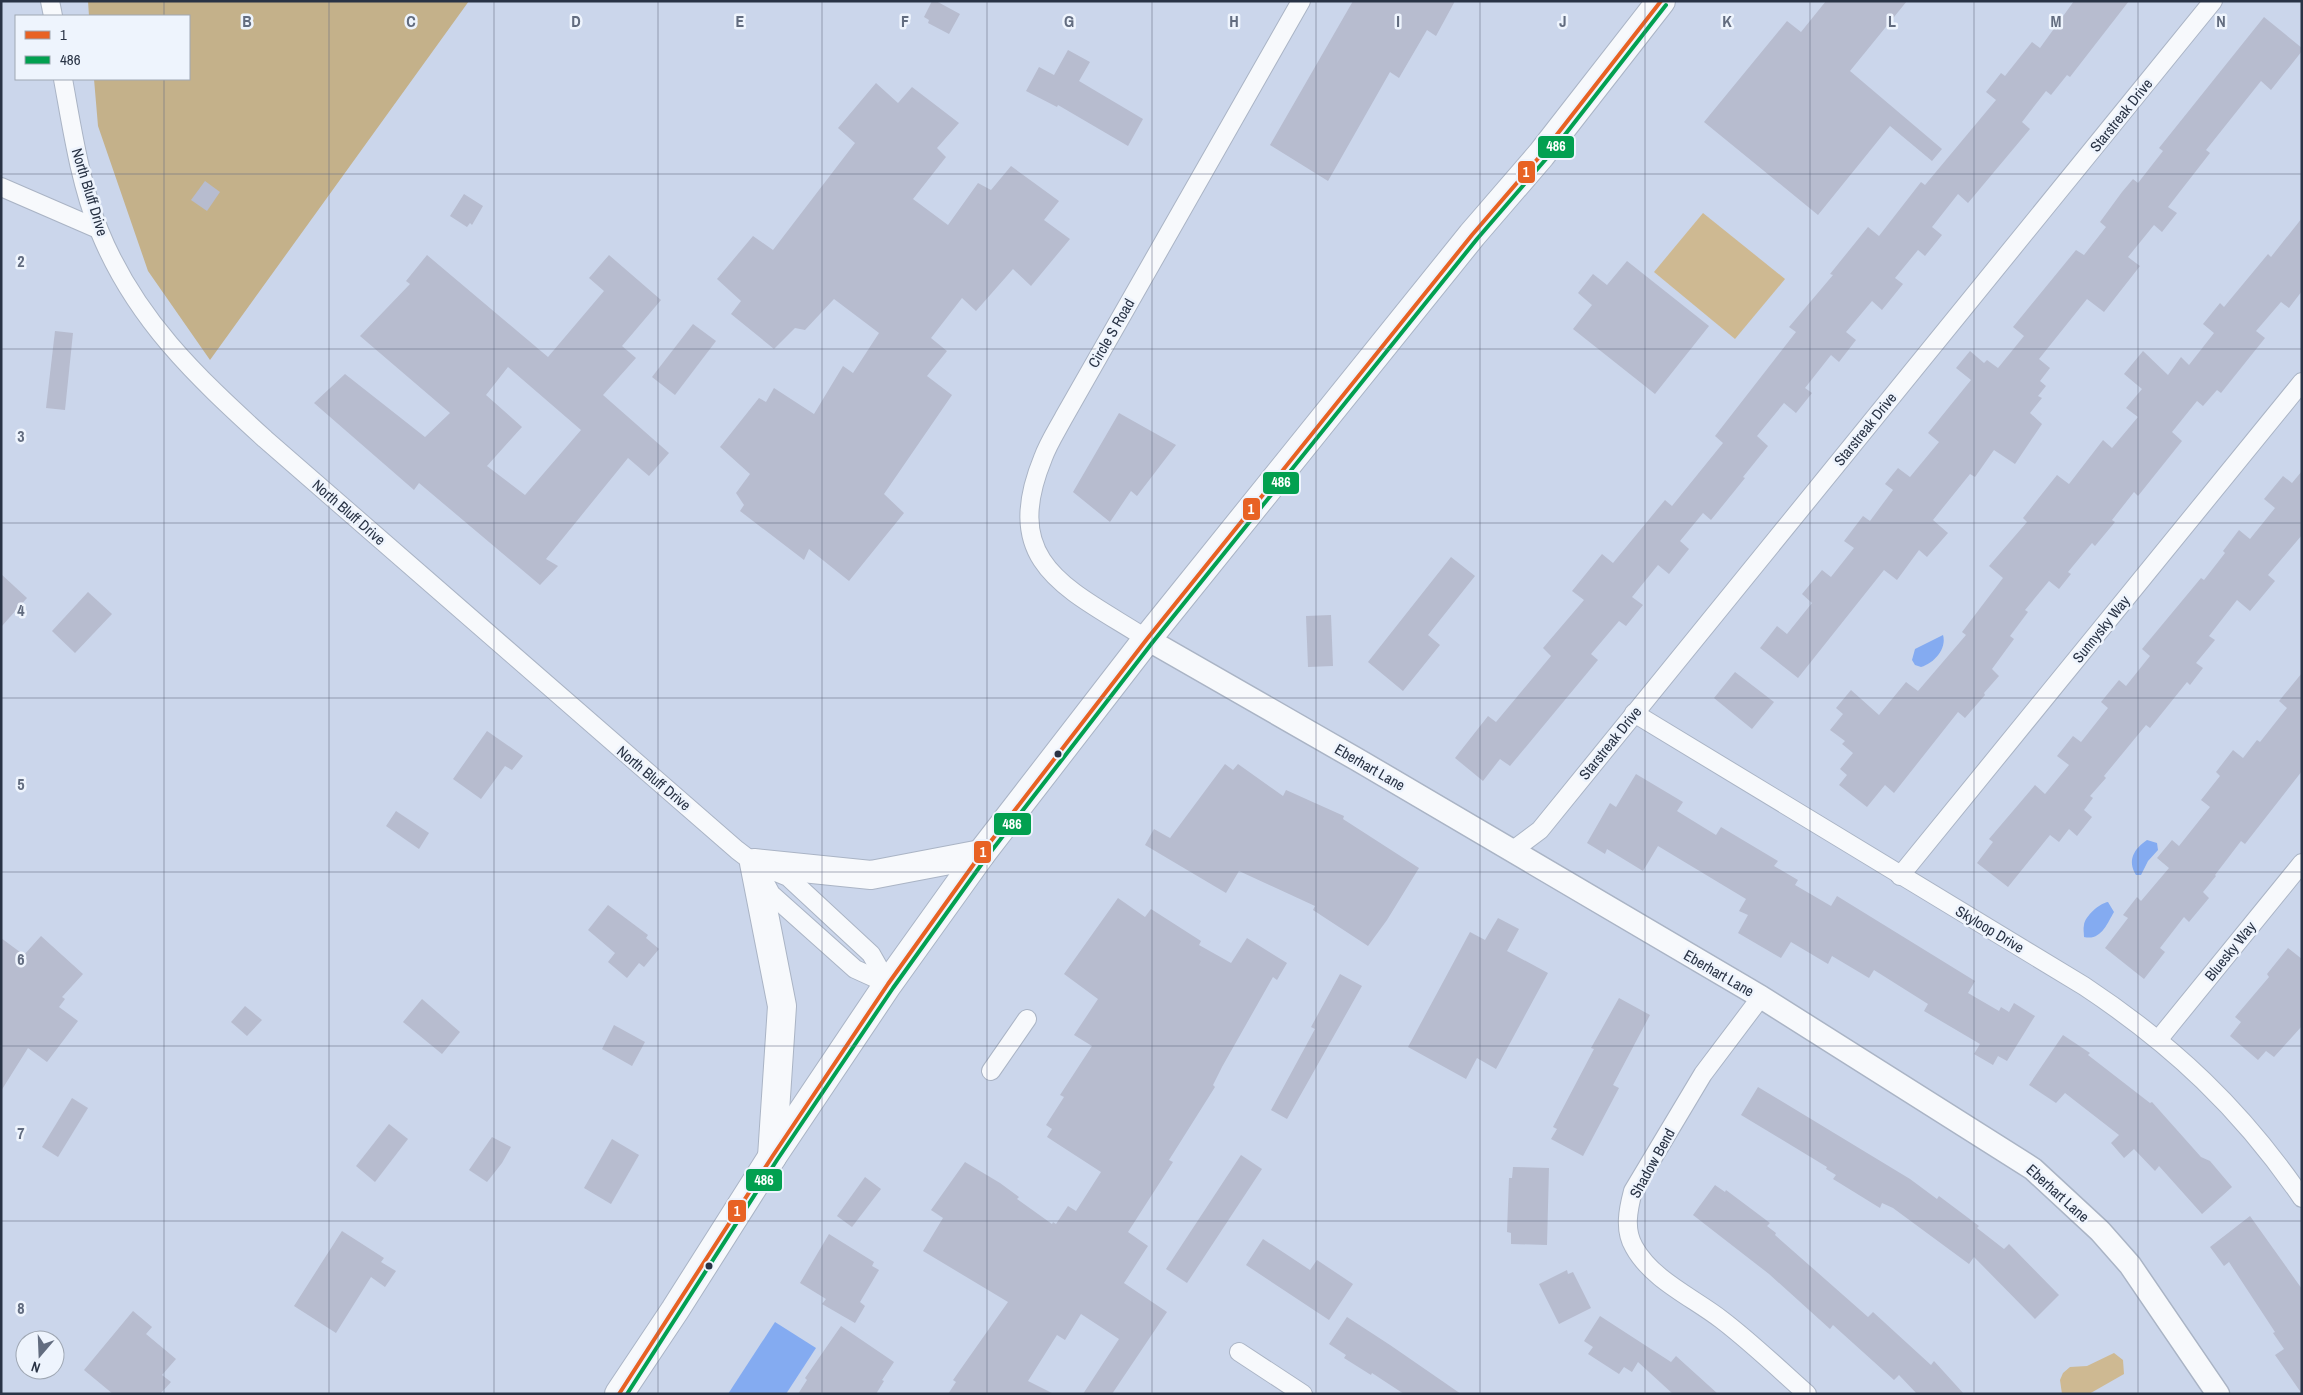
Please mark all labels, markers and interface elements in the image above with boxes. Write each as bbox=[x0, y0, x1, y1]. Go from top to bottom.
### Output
text: B bbox=[242, 10, 252, 32]
text: C bbox=[406, 10, 416, 32]
text: D bbox=[571, 10, 581, 32]
text: E bbox=[736, 10, 745, 32]
text: F bbox=[901, 10, 909, 32]
text: G bbox=[1064, 10, 1074, 32]
text: H bbox=[1229, 10, 1239, 32]
text: I bbox=[1396, 10, 1400, 32]
text: J bbox=[1559, 10, 1567, 32]
text: K bbox=[1722, 10, 1732, 32]
text: L bbox=[1888, 10, 1896, 32]
text: M bbox=[2051, 10, 2062, 32]
text: N bbox=[2216, 10, 2226, 32]
legend bbox=[15, 15, 190, 80]
text: 1 bbox=[60, 24, 67, 45]
text: 486 bbox=[60, 49, 81, 70]
street label: Starstreak Drive bbox=[2085, 74, 2157, 156]
line badge: 486 bbox=[1537, 135, 1575, 159]
text: 486 bbox=[1546, 137, 1566, 155]
street label: North Bluff Drive bbox=[67, 146, 113, 239]
line badge: 1 bbox=[1517, 160, 1536, 184]
text: 1 bbox=[1523, 163, 1530, 181]
text: 2 bbox=[17, 250, 25, 272]
street label: Circle S Road bbox=[1083, 295, 1139, 371]
street label: Starstreak Drive bbox=[1829, 388, 1901, 470]
text: 3 bbox=[17, 425, 25, 447]
line badge: 486 bbox=[1262, 471, 1300, 495]
text: 486 bbox=[1271, 473, 1291, 491]
street label: North Bluff Drive bbox=[308, 474, 390, 550]
line badge: 1 bbox=[1242, 497, 1261, 521]
text: 1 bbox=[1248, 500, 1255, 518]
street label: Sunnysky Way bbox=[2067, 590, 2135, 667]
text: 4 bbox=[17, 599, 25, 621]
street label: Starstreak Drive bbox=[1574, 702, 1646, 784]
street label: Eberhart Lane bbox=[1331, 738, 1409, 796]
street label: North Bluff Drive bbox=[613, 741, 696, 815]
unlabelled marker bbox=[1053, 749, 1063, 759]
text: 5 bbox=[17, 773, 25, 795]
line badge: 486 bbox=[993, 812, 1032, 836]
text: 486 bbox=[1002, 815, 1022, 833]
line badge: 1 bbox=[973, 840, 992, 864]
text: 1 bbox=[980, 843, 987, 861]
street label: Skyloop Drive bbox=[1952, 900, 2028, 958]
street label: Bluesky Way bbox=[2200, 916, 2261, 985]
street label: Eberhart Lane bbox=[1680, 944, 1758, 1002]
text: 6 bbox=[17, 948, 25, 970]
text: 7 bbox=[17, 1122, 25, 1144]
street label: Shadow Bend bbox=[1624, 1124, 1680, 1202]
street label: Eberhart Lane bbox=[2022, 1159, 2094, 1227]
line badge: 486 bbox=[745, 1168, 783, 1192]
text: 486 bbox=[754, 1171, 774, 1189]
line badge: 1 bbox=[727, 1199, 747, 1223]
text: 1 bbox=[734, 1202, 741, 1220]
unlabelled marker bbox=[704, 1261, 714, 1271]
text: 8 bbox=[17, 1297, 25, 1319]
north arrow bbox=[15, 1330, 65, 1380]
text: N bbox=[29, 1357, 43, 1377]

